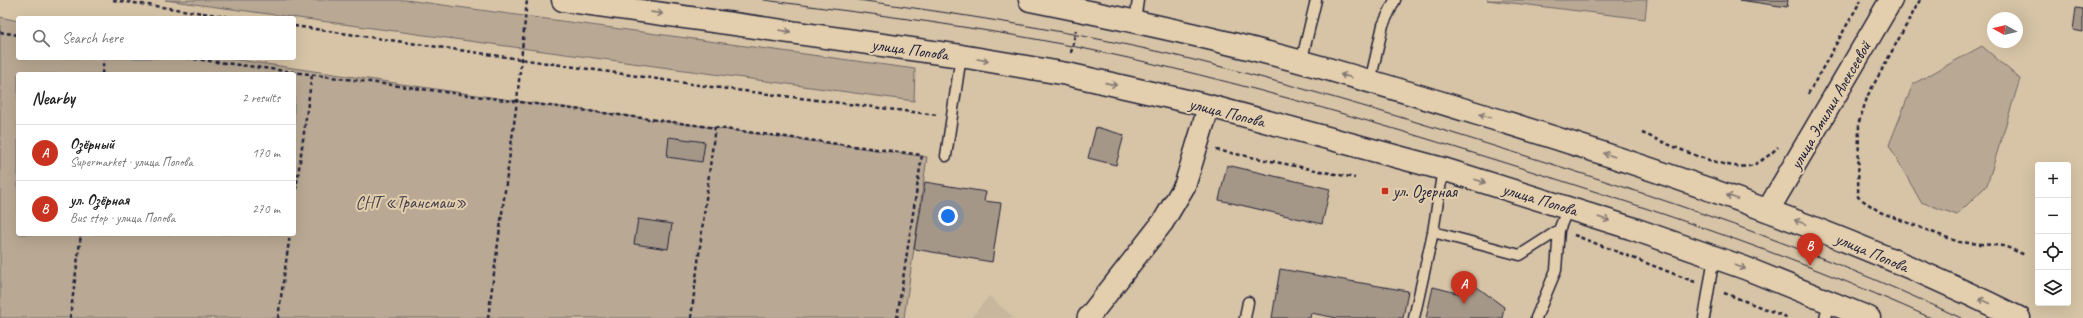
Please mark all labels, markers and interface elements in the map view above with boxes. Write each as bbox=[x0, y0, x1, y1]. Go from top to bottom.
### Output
one-way arrow bbox=[650, 9, 663, 17]
north arrow bbox=[1987, 12, 2023, 48]
search box bbox=[16, 16, 296, 60]
icon: search bbox=[30, 27, 52, 49]
one-way arrow bbox=[779, 27, 792, 35]
text: Search here bbox=[62, 29, 123, 48]
street label: улица Попова bbox=[869, 34, 952, 66]
street label: улица Эмилии Алексеевой bbox=[1785, 37, 1876, 174]
one-way arrow bbox=[977, 56, 990, 64]
one-way arrow bbox=[1340, 72, 1353, 79]
one-way arrow bbox=[1104, 81, 1117, 89]
text: Nearby bbox=[32, 88, 75, 109]
text: 2 results bbox=[242, 90, 280, 106]
street label: улица Попова bbox=[1186, 93, 1269, 132]
one-way arrow bbox=[1478, 112, 1491, 119]
text: Озёрный bbox=[70, 135, 114, 154]
text: A bbox=[42, 145, 48, 161]
text: 170 m bbox=[252, 145, 280, 161]
one-way arrow bbox=[1602, 151, 1615, 158]
text: Supermarket · улица Попова bbox=[70, 154, 193, 170]
map controls bbox=[2035, 162, 2071, 306]
button: + bbox=[2035, 162, 2071, 198]
one-way arrow bbox=[1473, 178, 1486, 185]
street label: улица Попова bbox=[1499, 178, 1582, 221]
place label: ул. Озерная bbox=[1392, 181, 1458, 203]
marker: ул. Озерная bbox=[1380, 186, 1390, 196]
text: ул. Озёрная bbox=[70, 191, 129, 210]
park label: СНТ «Трансмаш» bbox=[356, 192, 466, 213]
one-way arrow bbox=[1725, 193, 1738, 200]
button: − bbox=[2035, 198, 2071, 234]
text: B bbox=[42, 201, 48, 217]
text: 270 m bbox=[252, 201, 280, 217]
your location bbox=[938, 206, 958, 226]
text: Bus stop · улица Попова bbox=[70, 210, 175, 226]
one-way arrow bbox=[1597, 216, 1610, 223]
one-way arrow bbox=[1794, 218, 1806, 226]
street label: улица Попова bbox=[1831, 227, 1913, 278]
pin: B bbox=[1797, 233, 1823, 266]
button: locate bbox=[2035, 234, 2071, 270]
one-way arrow bbox=[1734, 263, 1746, 271]
button: layers bbox=[2035, 270, 2071, 306]
pin: A bbox=[1451, 271, 1477, 304]
one-way arrow bbox=[1978, 297, 1990, 304]

